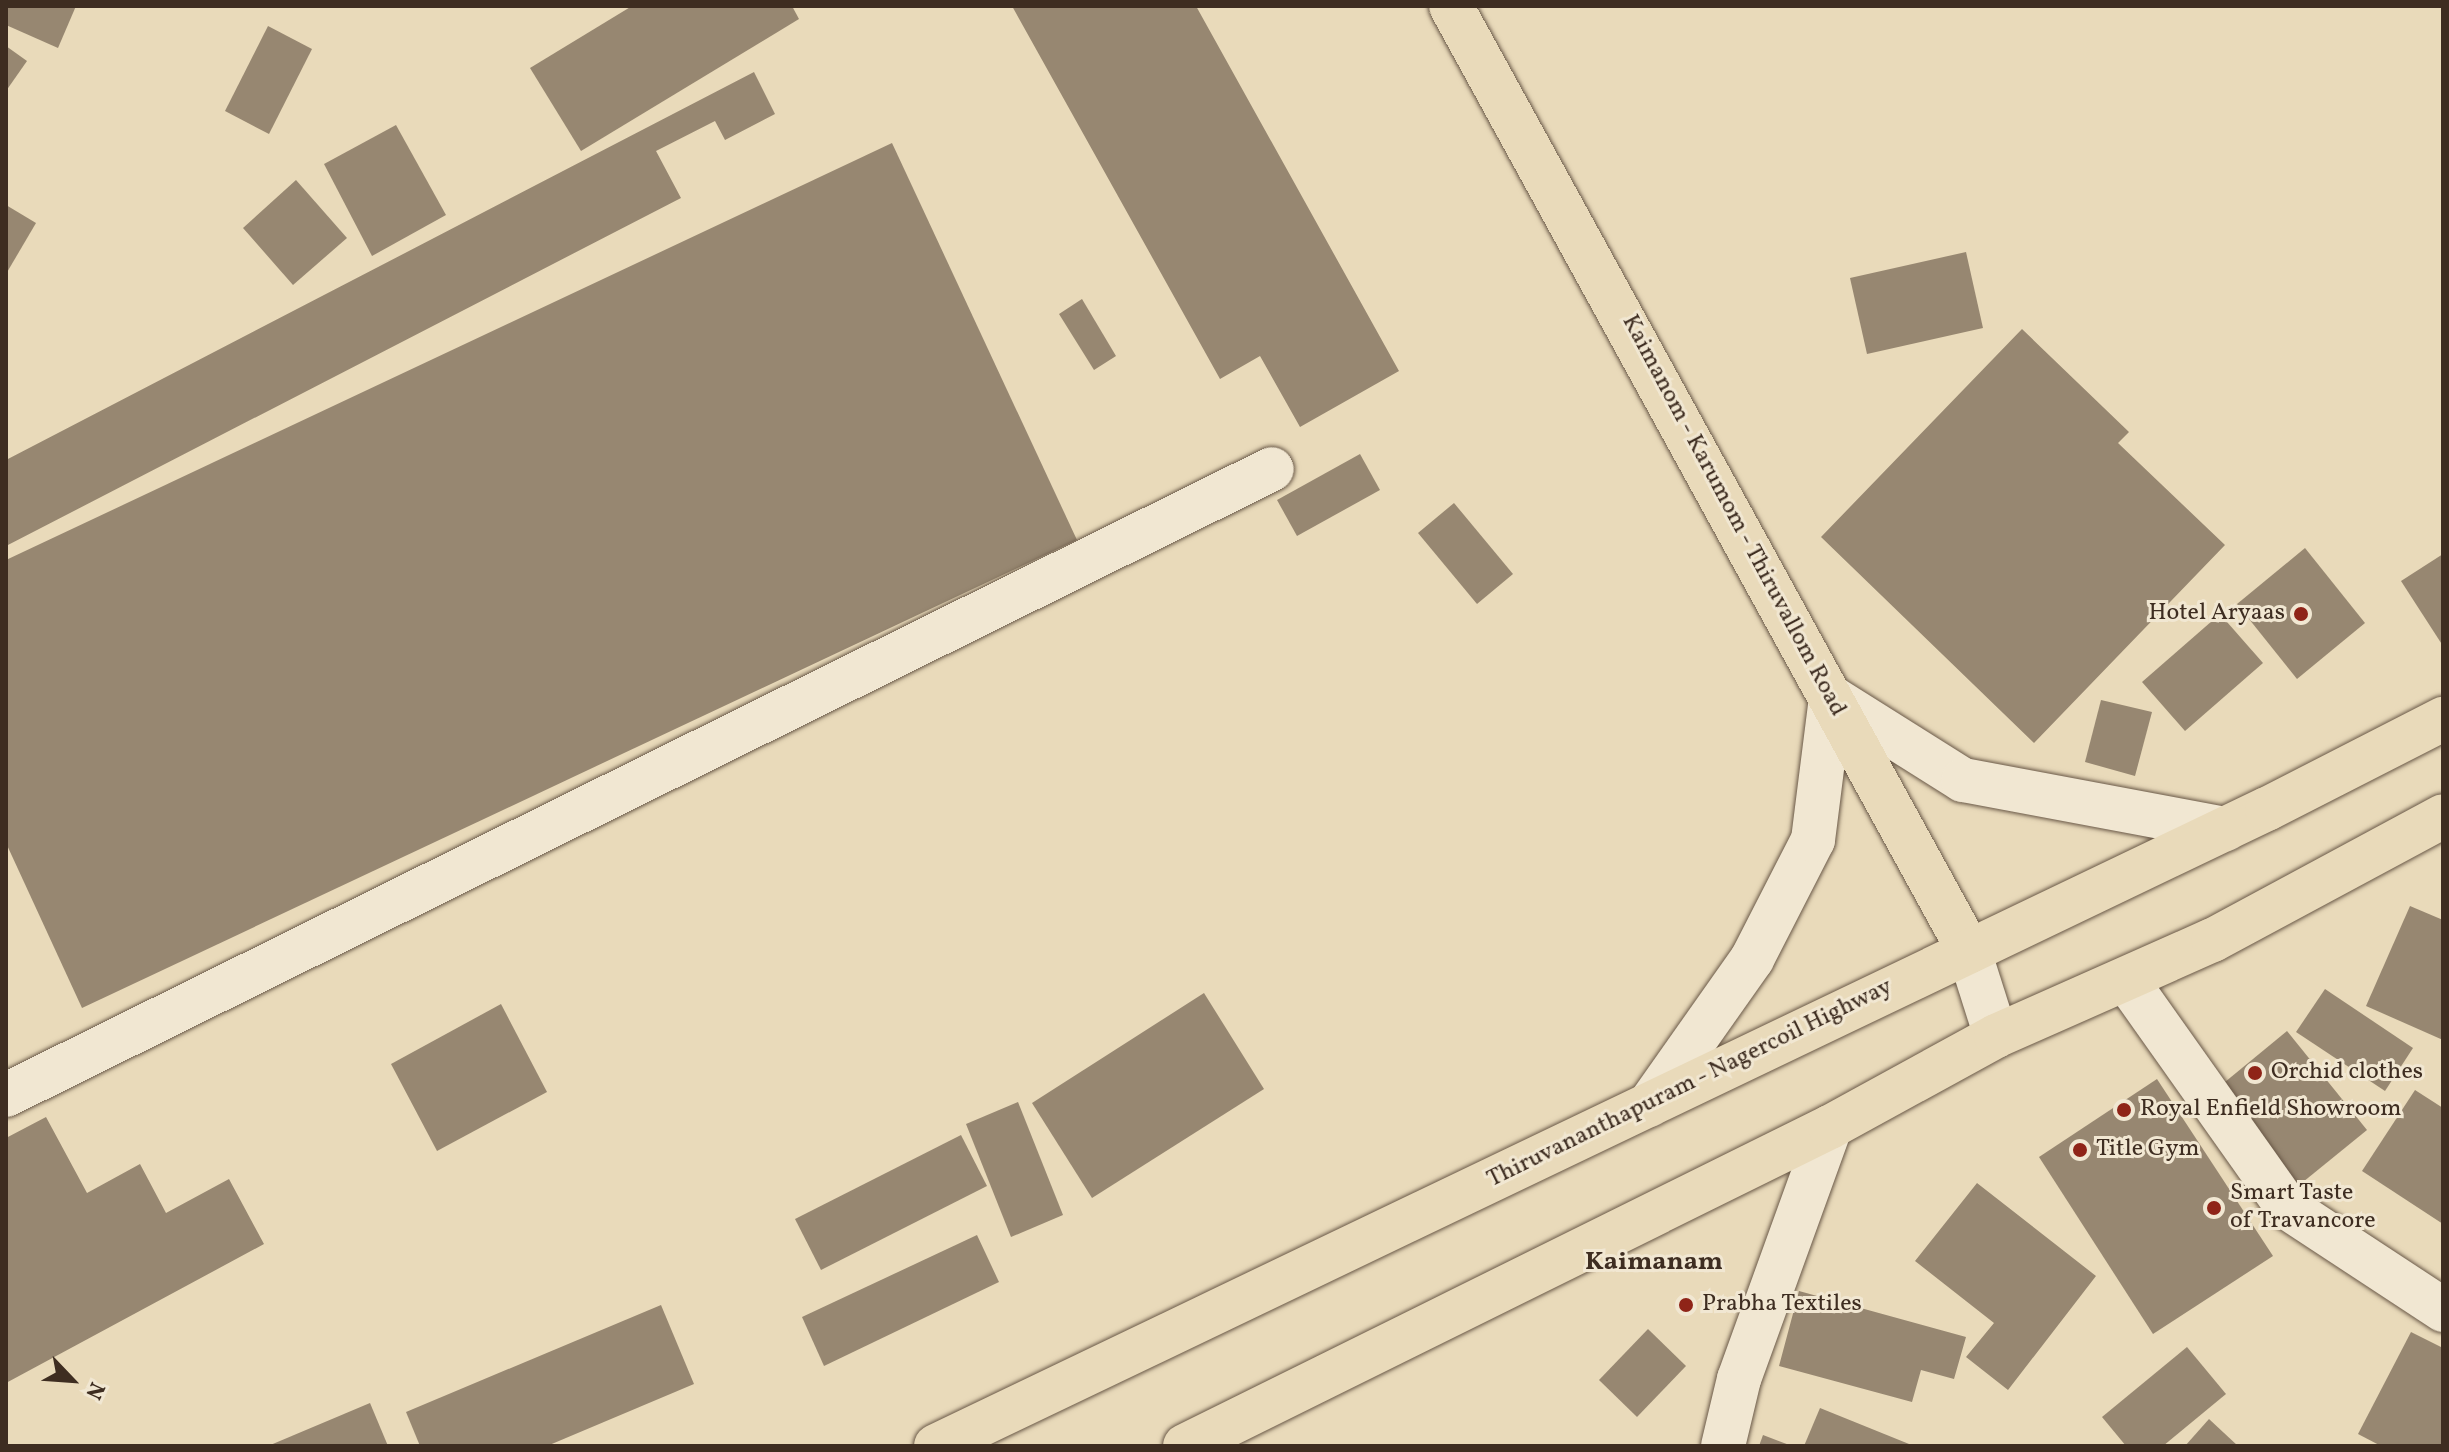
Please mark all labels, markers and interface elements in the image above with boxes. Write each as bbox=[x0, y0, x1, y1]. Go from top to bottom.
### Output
street label: Kaimanom - Karumom - Thiruvallom Road bbox=[1614, 309, 1852, 723]
place label: Hotel Aryaas bbox=[2149, 600, 2285, 628]
marker: Hotel Aryaas bbox=[2292, 605, 2310, 623]
street label: Thiruvananthapuram - Nagercoil Highway bbox=[1482, 973, 1898, 1195]
place label: Orchid clothes bbox=[2271, 1059, 2423, 1087]
marker: Orchid clothes bbox=[2246, 1064, 2264, 1082]
place label: Royal Enfield Showroom bbox=[2140, 1096, 2402, 1124]
marker: Royal Enfield Showroom bbox=[2115, 1101, 2133, 1119]
place label: Title Gym bbox=[2096, 1136, 2200, 1164]
marker: Title Gym bbox=[2071, 1141, 2089, 1159]
place label: Smart Taste of Travancore bbox=[2230, 1180, 2374, 1236]
marker: Smart Taste of Travancore bbox=[2205, 1199, 2223, 1217]
district label: Kaimanam bbox=[1585, 1247, 1723, 1279]
place label: Prabha Textiles bbox=[1702, 1291, 1863, 1319]
marker: Prabha Textiles bbox=[1677, 1296, 1695, 1314]
north arrow bbox=[32, 1340, 112, 1420]
text: N bbox=[77, 1377, 112, 1404]

